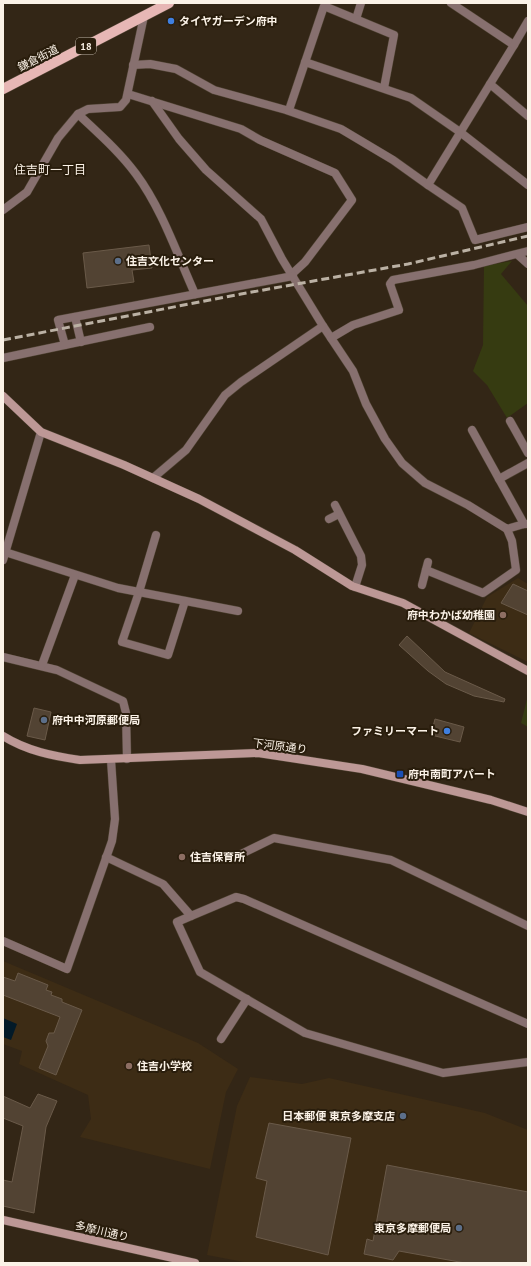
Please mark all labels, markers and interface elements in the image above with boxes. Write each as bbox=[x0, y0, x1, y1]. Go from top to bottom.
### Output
place label: タイヤガーデン府中 bbox=[179, 14, 278, 28]
marker: タイヤガーデン府中 bbox=[166, 16, 176, 26]
road number: 18 bbox=[76, 38, 96, 54]
street label: 鎌倉街道 bbox=[15, 42, 61, 74]
district label: 住吉町一丁目 bbox=[14, 162, 86, 177]
place label: 住吉文化センター bbox=[126, 254, 214, 268]
marker: 住吉文化センター bbox=[113, 256, 123, 266]
place label: 府中わかば幼稚園 bbox=[407, 608, 495, 622]
marker: 府中わかば幼稚園 bbox=[498, 610, 508, 620]
place label: 府中中河原郵便局 bbox=[52, 713, 140, 727]
marker: 府中中河原郵便局 bbox=[39, 715, 49, 725]
place label: ファミリーマート bbox=[351, 724, 439, 738]
marker: ファミリーマート bbox=[442, 726, 452, 736]
street label: 下河原通り bbox=[252, 736, 308, 756]
place label: 府中南町アパート bbox=[408, 767, 496, 781]
marker: 府中南町アパート bbox=[395, 769, 405, 779]
place label: 住吉保育所 bbox=[190, 850, 245, 864]
marker: 住吉保育所 bbox=[177, 852, 187, 862]
place label: 住吉小学校 bbox=[137, 1059, 192, 1073]
marker: 住吉小学校 bbox=[124, 1061, 134, 1071]
place label: 日本郵便 東京多摩支店 bbox=[282, 1109, 395, 1123]
marker: 日本郵便 東京多摩支店 bbox=[398, 1111, 408, 1121]
street label: 多摩川通り bbox=[74, 1218, 130, 1244]
place label: 東京多摩郵便局 bbox=[374, 1221, 451, 1235]
marker: 東京多摩郵便局 bbox=[454, 1223, 464, 1233]

